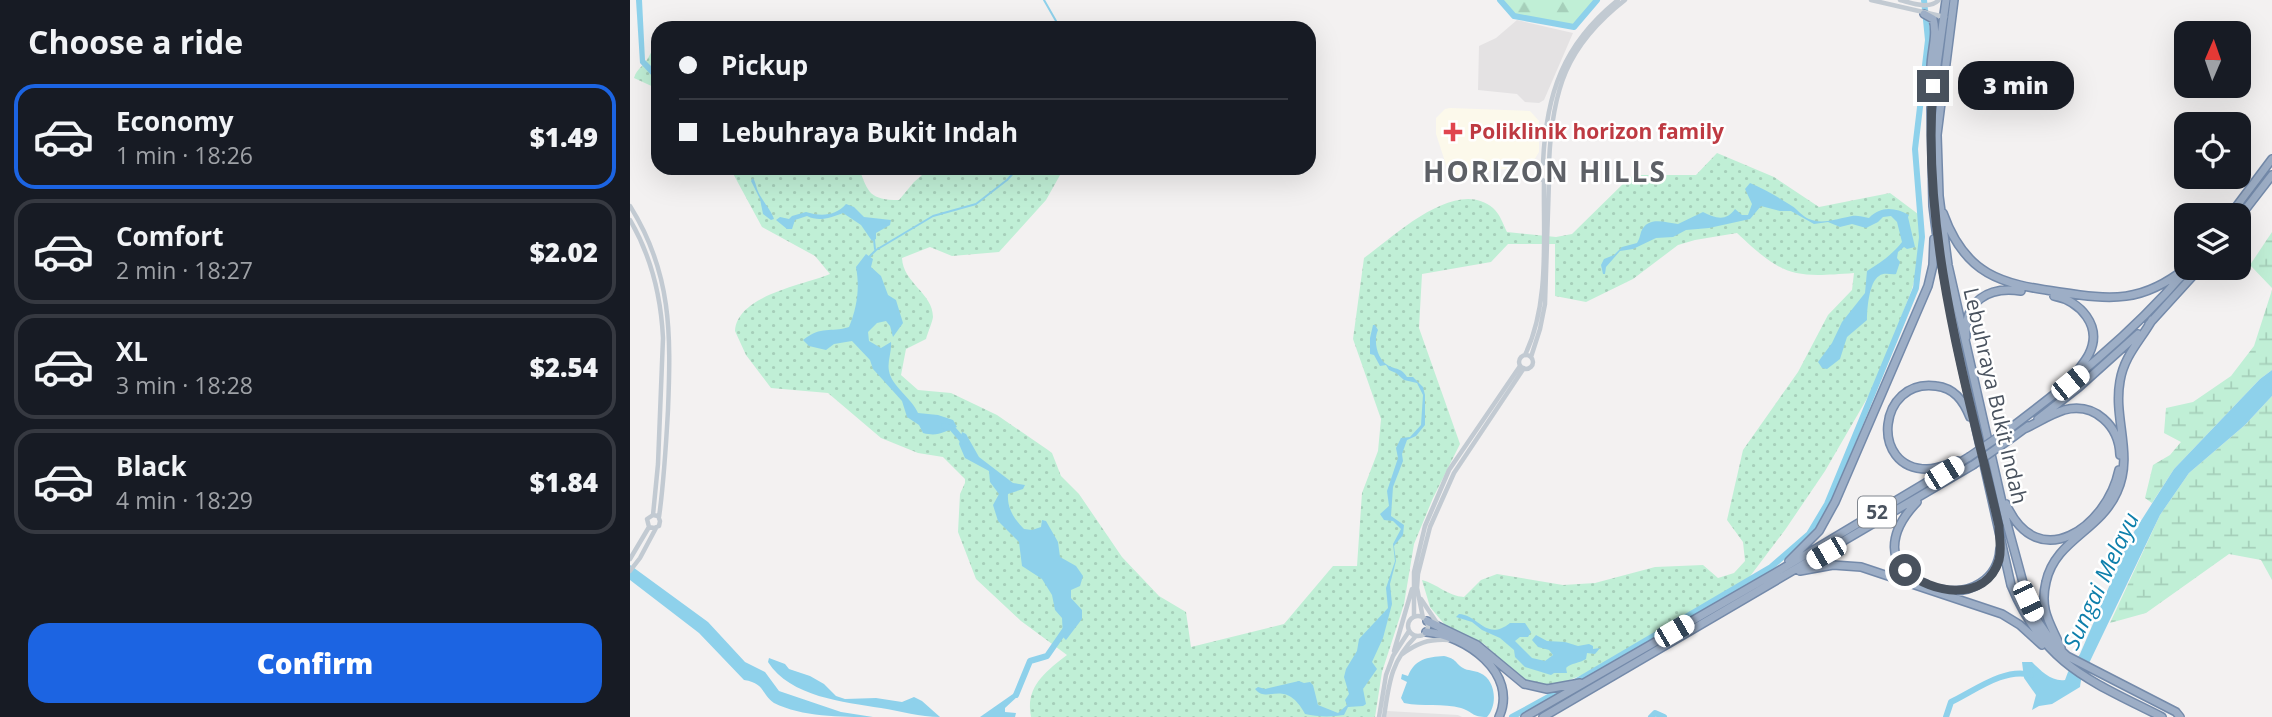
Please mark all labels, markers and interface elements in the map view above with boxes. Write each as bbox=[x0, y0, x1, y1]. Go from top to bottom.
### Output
text: Choose a ride bbox=[28, 20, 243, 63]
north arrow bbox=[2174, 21, 2250, 98]
map controls bbox=[2174, 21, 2251, 280]
text: Pickup bbox=[721, 47, 808, 83]
callout: 3 min bbox=[1958, 62, 2073, 110]
text: 3 min bbox=[1983, 69, 2049, 101]
route end bbox=[1917, 70, 1949, 102]
text: Economy bbox=[116, 103, 234, 139]
icon: car bbox=[32, 105, 95, 168]
button: locate bbox=[2174, 112, 2251, 189]
text: Lebuhraya Bukit Indah bbox=[721, 114, 1018, 150]
place label: Poliklinik horizon family bbox=[1469, 117, 1724, 145]
text: $1.49 bbox=[530, 119, 598, 155]
marker: Poliklinik horizon family bbox=[1443, 122, 1463, 142]
text: 1 min · 18:26 bbox=[116, 139, 253, 171]
district label: HORIZON HILLS bbox=[1423, 152, 1667, 190]
button: layers bbox=[2174, 203, 2251, 280]
text: Comfort bbox=[116, 218, 223, 254]
icon: car bbox=[32, 220, 95, 283]
text: $2.02 bbox=[530, 234, 598, 270]
text: 2 min · 18:27 bbox=[116, 254, 253, 286]
street label: Lebuhraya Bukit Indah bbox=[1957, 285, 2034, 507]
text: XL bbox=[116, 333, 148, 369]
icon: car bbox=[32, 335, 95, 398]
text: $2.54 bbox=[530, 349, 598, 385]
car bbox=[2048, 362, 2093, 404]
text: 3 min · 18:28 bbox=[116, 369, 253, 401]
text: Black bbox=[116, 448, 187, 484]
icon: car bbox=[32, 450, 95, 513]
car bbox=[1921, 453, 1968, 493]
text: $1.84 bbox=[530, 464, 598, 500]
text: 4 min · 18:29 bbox=[116, 484, 253, 516]
road number: 52 bbox=[1858, 496, 1896, 527]
water label: Sungai Melayu bbox=[2054, 507, 2146, 654]
car bbox=[1803, 533, 1850, 573]
route start bbox=[1889, 554, 1921, 586]
car bbox=[2010, 578, 2047, 624]
car bbox=[1651, 611, 1698, 651]
button: Confirm bbox=[28, 623, 602, 703]

